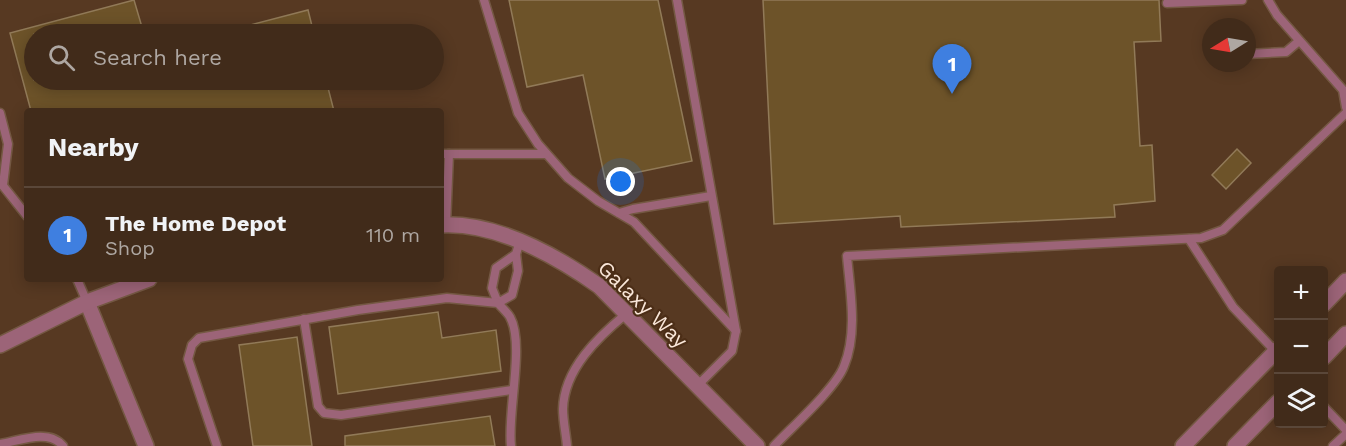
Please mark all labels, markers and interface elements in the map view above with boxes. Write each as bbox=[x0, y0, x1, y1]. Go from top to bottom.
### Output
north arrow bbox=[1202, 18, 1256, 72]
search box bbox=[24, 24, 444, 90]
icon: search bbox=[45, 41, 78, 74]
pin: 1 bbox=[932, 44, 972, 94]
text: Search here bbox=[93, 45, 222, 70]
text: Nearby bbox=[48, 132, 139, 162]
your location bbox=[606, 167, 635, 196]
text: The Home Depot bbox=[105, 211, 286, 236]
text: 1 bbox=[63, 223, 72, 247]
text: 110 m bbox=[366, 223, 420, 247]
text: Shop bbox=[105, 236, 155, 260]
street label: Galaxy Way bbox=[593, 255, 693, 353]
map controls bbox=[1274, 266, 1328, 428]
button: + bbox=[1274, 266, 1328, 320]
button: − bbox=[1274, 320, 1328, 374]
button: layers bbox=[1274, 374, 1328, 428]

